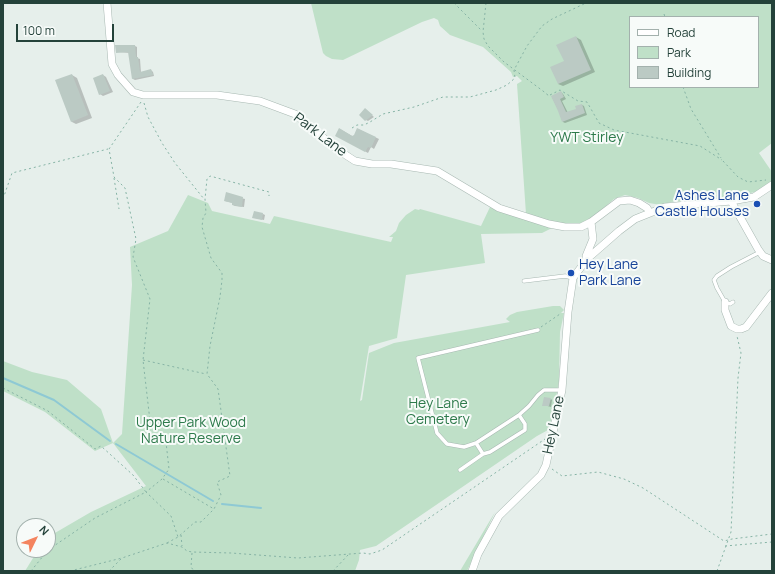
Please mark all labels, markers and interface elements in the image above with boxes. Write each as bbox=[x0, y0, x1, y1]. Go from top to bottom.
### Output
scale bar bbox=[18, 16, 116, 42]
legend bbox=[629, 16, 759, 88]
text: 100 m bbox=[23, 22, 55, 39]
text: Road bbox=[667, 24, 695, 41]
text: Park bbox=[667, 44, 691, 61]
text: Building bbox=[667, 64, 711, 81]
street label: Park Lane bbox=[290, 110, 350, 160]
park label: YWT Stirley bbox=[550, 130, 624, 146]
place label: Ashes Lane Castle Houses bbox=[655, 188, 749, 220]
marker: Ashes Lane Castle Houses bbox=[752, 199, 762, 209]
place label: Hey Lane Park Lane bbox=[579, 257, 641, 290]
marker: Hey Lane Park Lane bbox=[566, 268, 576, 278]
street label: Hey Lane bbox=[540, 394, 568, 456]
park label: Hey Lane Cemetery bbox=[406, 396, 470, 428]
park label: Upper Park Wood Nature Reserve bbox=[136, 415, 246, 448]
north arrow bbox=[16, 518, 56, 558]
text: N bbox=[36, 522, 53, 538]

